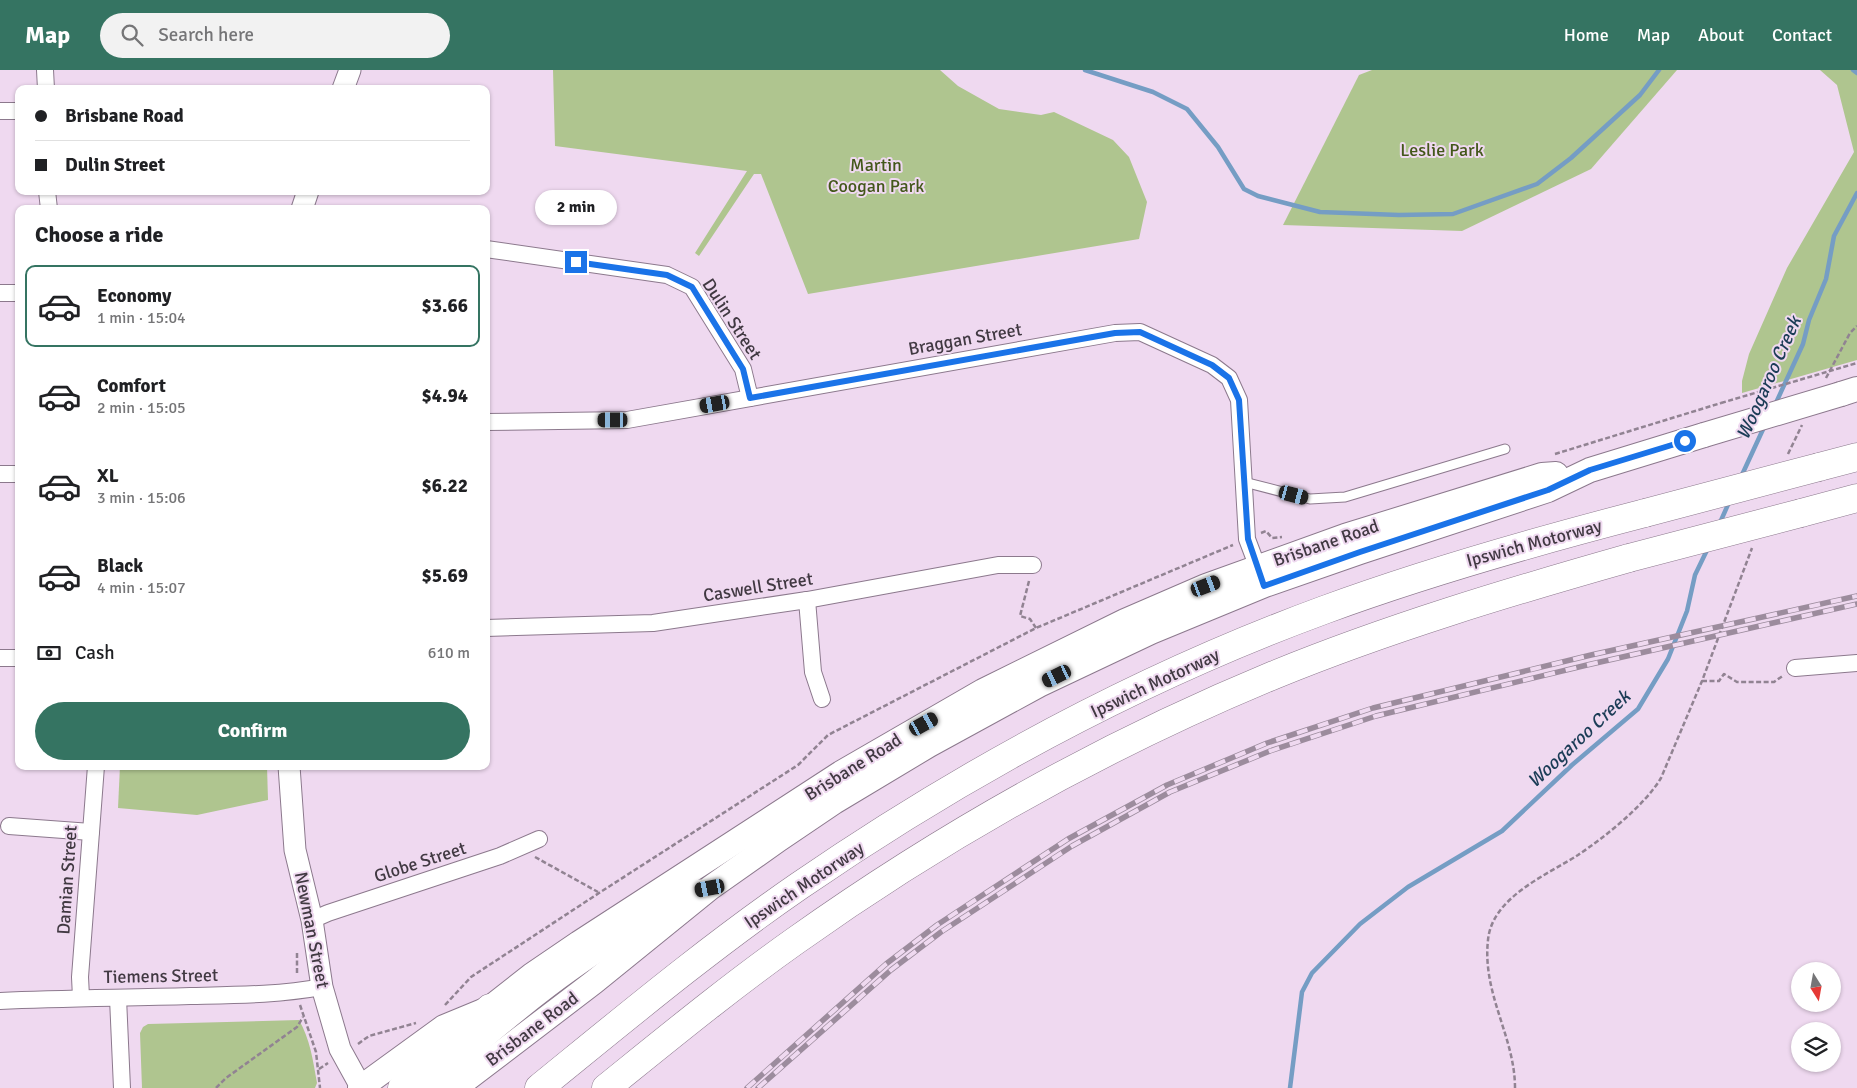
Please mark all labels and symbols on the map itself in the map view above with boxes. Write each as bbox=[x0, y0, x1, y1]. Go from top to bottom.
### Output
park label: Leslie Park bbox=[1400, 139, 1484, 161]
park label: Martin Coogan Park bbox=[828, 154, 924, 197]
callout: 2 min bbox=[535, 190, 617, 224]
route end bbox=[565, 251, 587, 273]
street label: Dulin Street bbox=[698, 274, 766, 364]
water label: Woogaroo Creek bbox=[1731, 311, 1807, 443]
street label: Braggan Street bbox=[906, 318, 1024, 360]
car bbox=[698, 394, 731, 414]
car bbox=[598, 413, 628, 428]
route start bbox=[1674, 430, 1696, 452]
car bbox=[1277, 484, 1310, 506]
street label: Ipswich Motorway bbox=[1464, 514, 1605, 572]
street label: Brisbane Road bbox=[1270, 515, 1382, 571]
street label: Caswell Street bbox=[702, 567, 814, 607]
car bbox=[1189, 574, 1222, 598]
street label: Ipswich Motorway bbox=[1087, 643, 1223, 722]
car bbox=[1040, 663, 1073, 689]
water label: Woogaroo Creek bbox=[1523, 684, 1637, 793]
car bbox=[907, 710, 940, 738]
street label: Brisbane Road bbox=[800, 728, 906, 806]
street label: Damian Street bbox=[52, 825, 82, 935]
street label: Globe Street bbox=[371, 837, 469, 887]
street label: Ipswich Motorway bbox=[740, 837, 868, 933]
street label: Newman Street bbox=[290, 870, 334, 990]
car bbox=[693, 878, 726, 898]
north arrow bbox=[1791, 962, 1841, 1012]
street label: Tiemens Street bbox=[103, 964, 219, 988]
street label: Brisbane Road bbox=[481, 987, 583, 1071]

